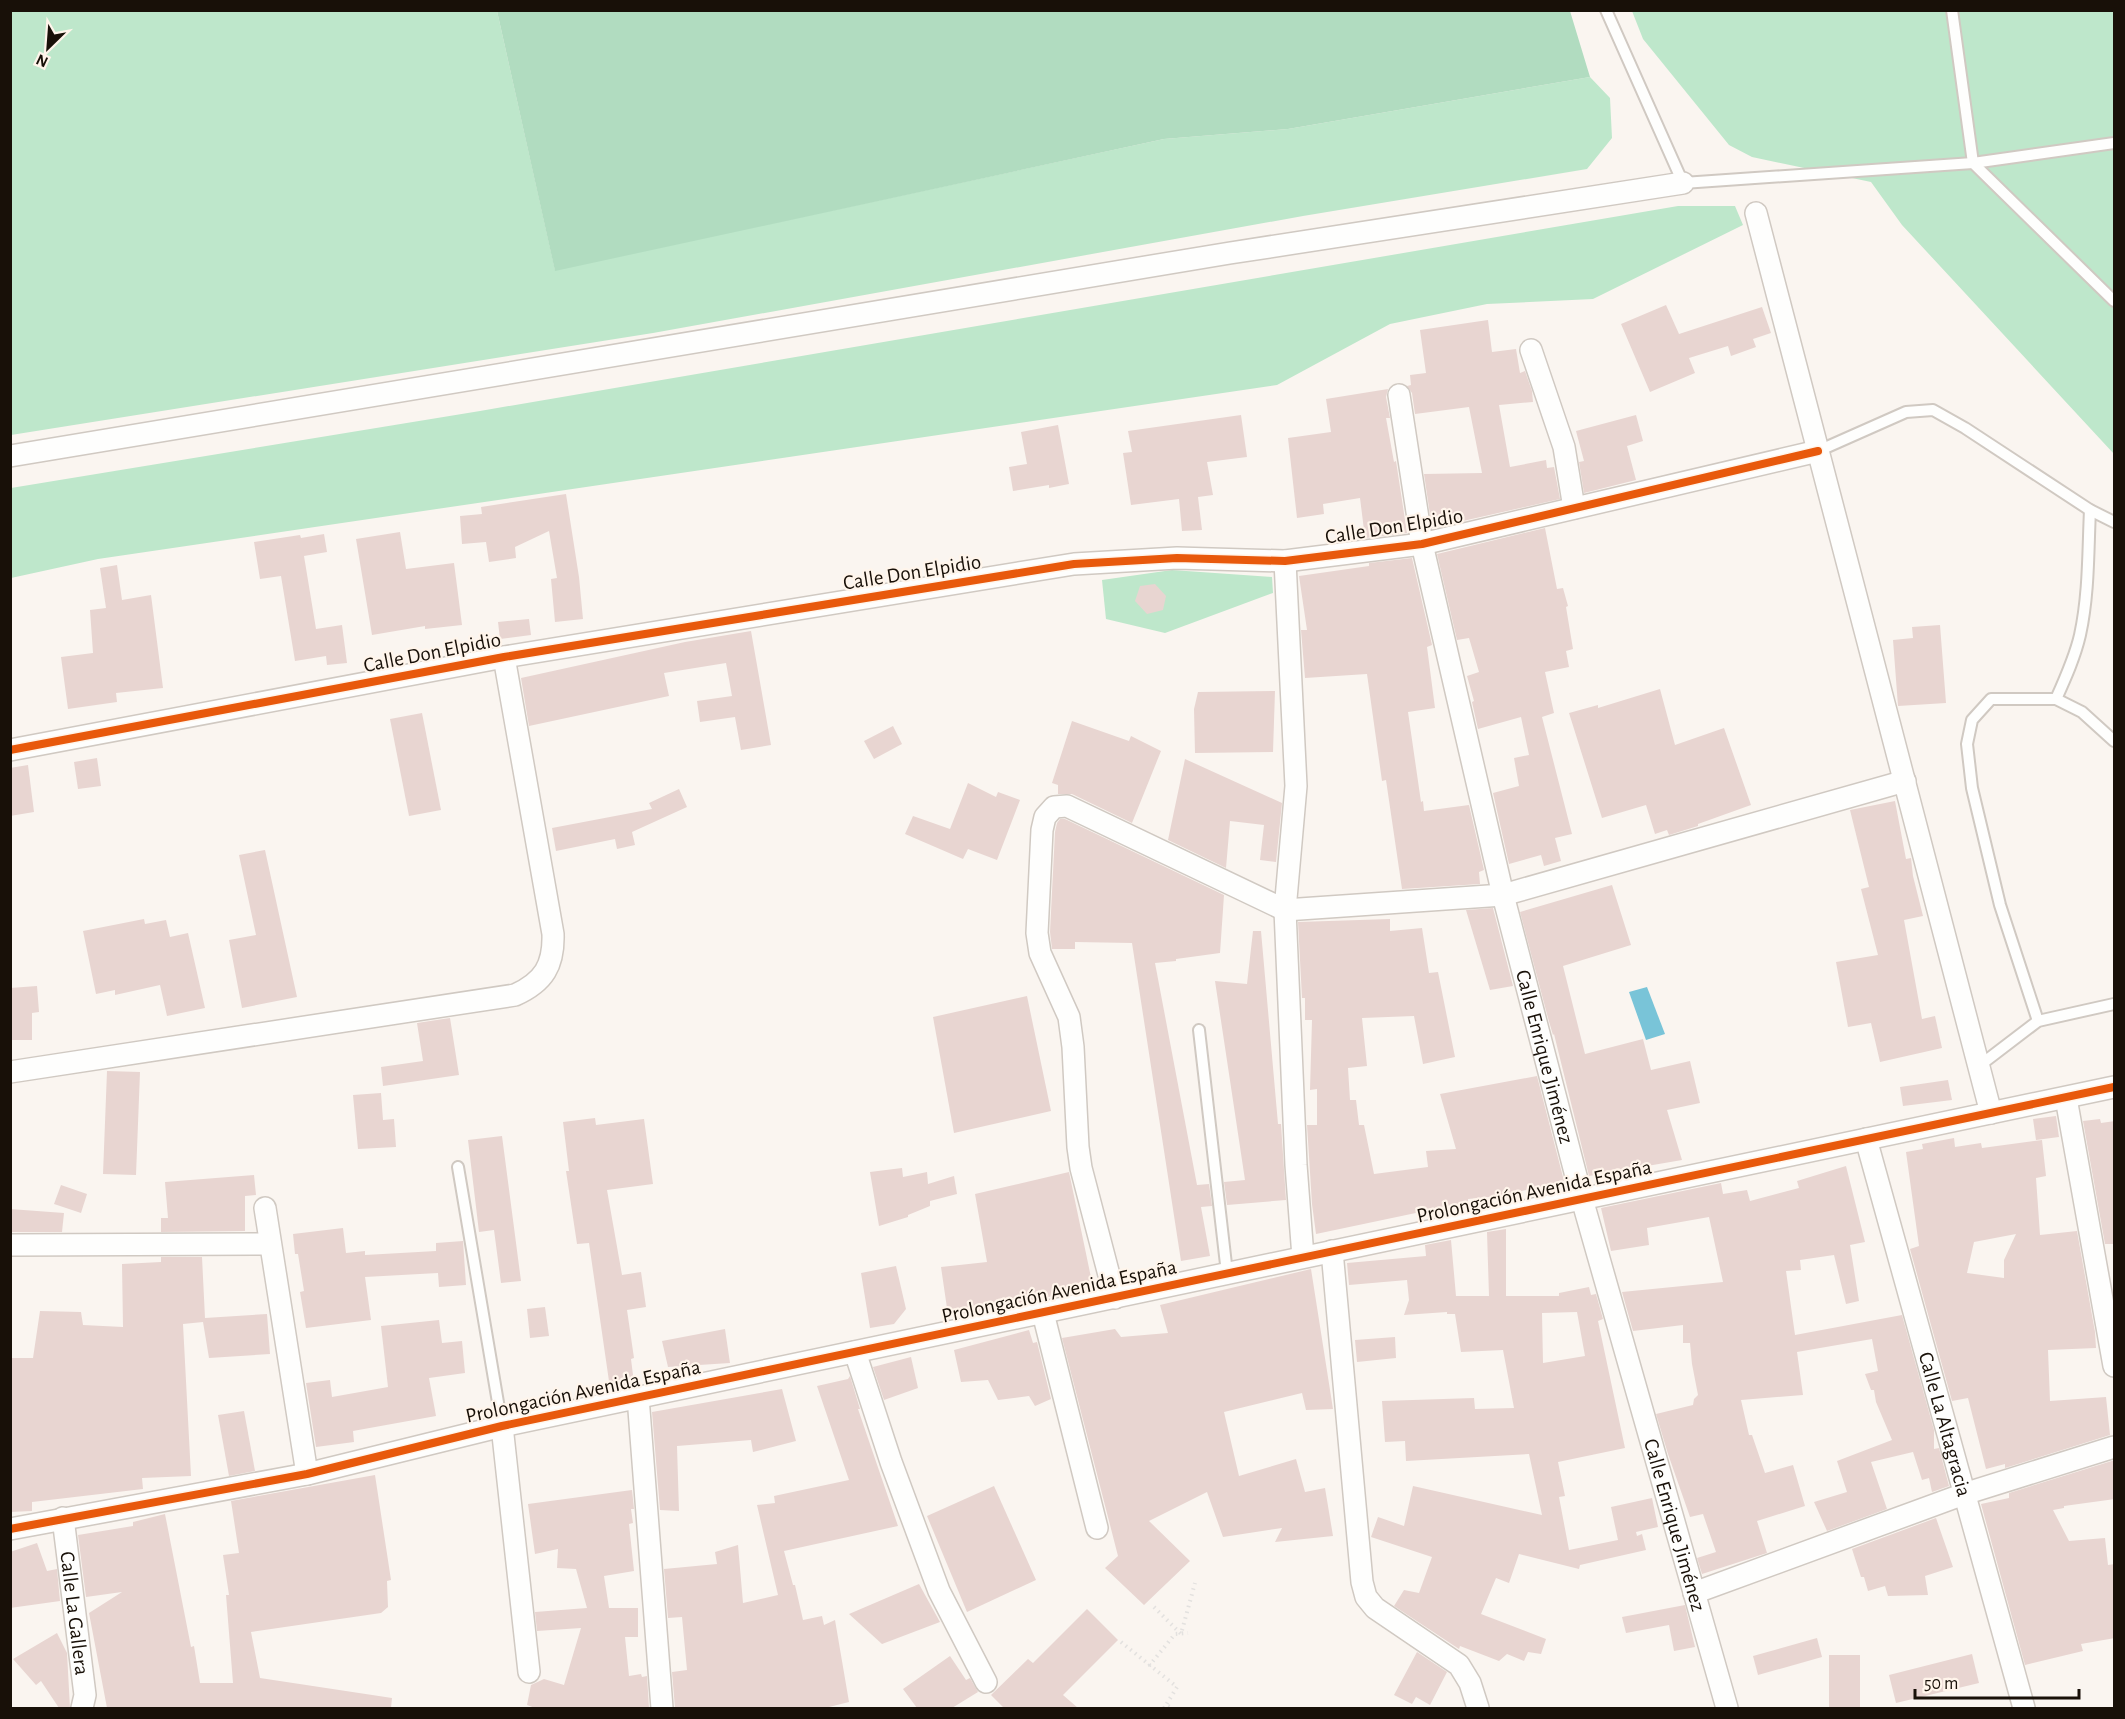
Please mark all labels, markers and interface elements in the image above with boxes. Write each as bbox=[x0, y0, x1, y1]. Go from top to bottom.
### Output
north arrow bbox=[18, 18, 78, 78]
text: N bbox=[34, 51, 51, 70]
street label: Calle Don Elpidio bbox=[1324, 505, 1465, 548]
street label: Calle Don Elpidio bbox=[842, 551, 983, 594]
street label: Calle Don Elpidio bbox=[362, 629, 503, 676]
street label: Calle Enrique Jiménez bbox=[1512, 968, 1577, 1146]
street label: Prolongación Avenida España bbox=[1415, 1156, 1654, 1227]
street label: Prolongación Avenida España bbox=[940, 1256, 1179, 1327]
street label: Calle La Altagracia bbox=[1915, 1350, 1975, 1499]
street label: Prolongación Avenida España bbox=[464, 1356, 703, 1427]
street label: Calle Enrique Jiménez bbox=[1640, 1436, 1709, 1614]
street label: Calle La Gallera bbox=[56, 1550, 92, 1677]
scale bar bbox=[1915, 1662, 2078, 1700]
text: 50 m bbox=[1924, 1675, 1958, 1693]

